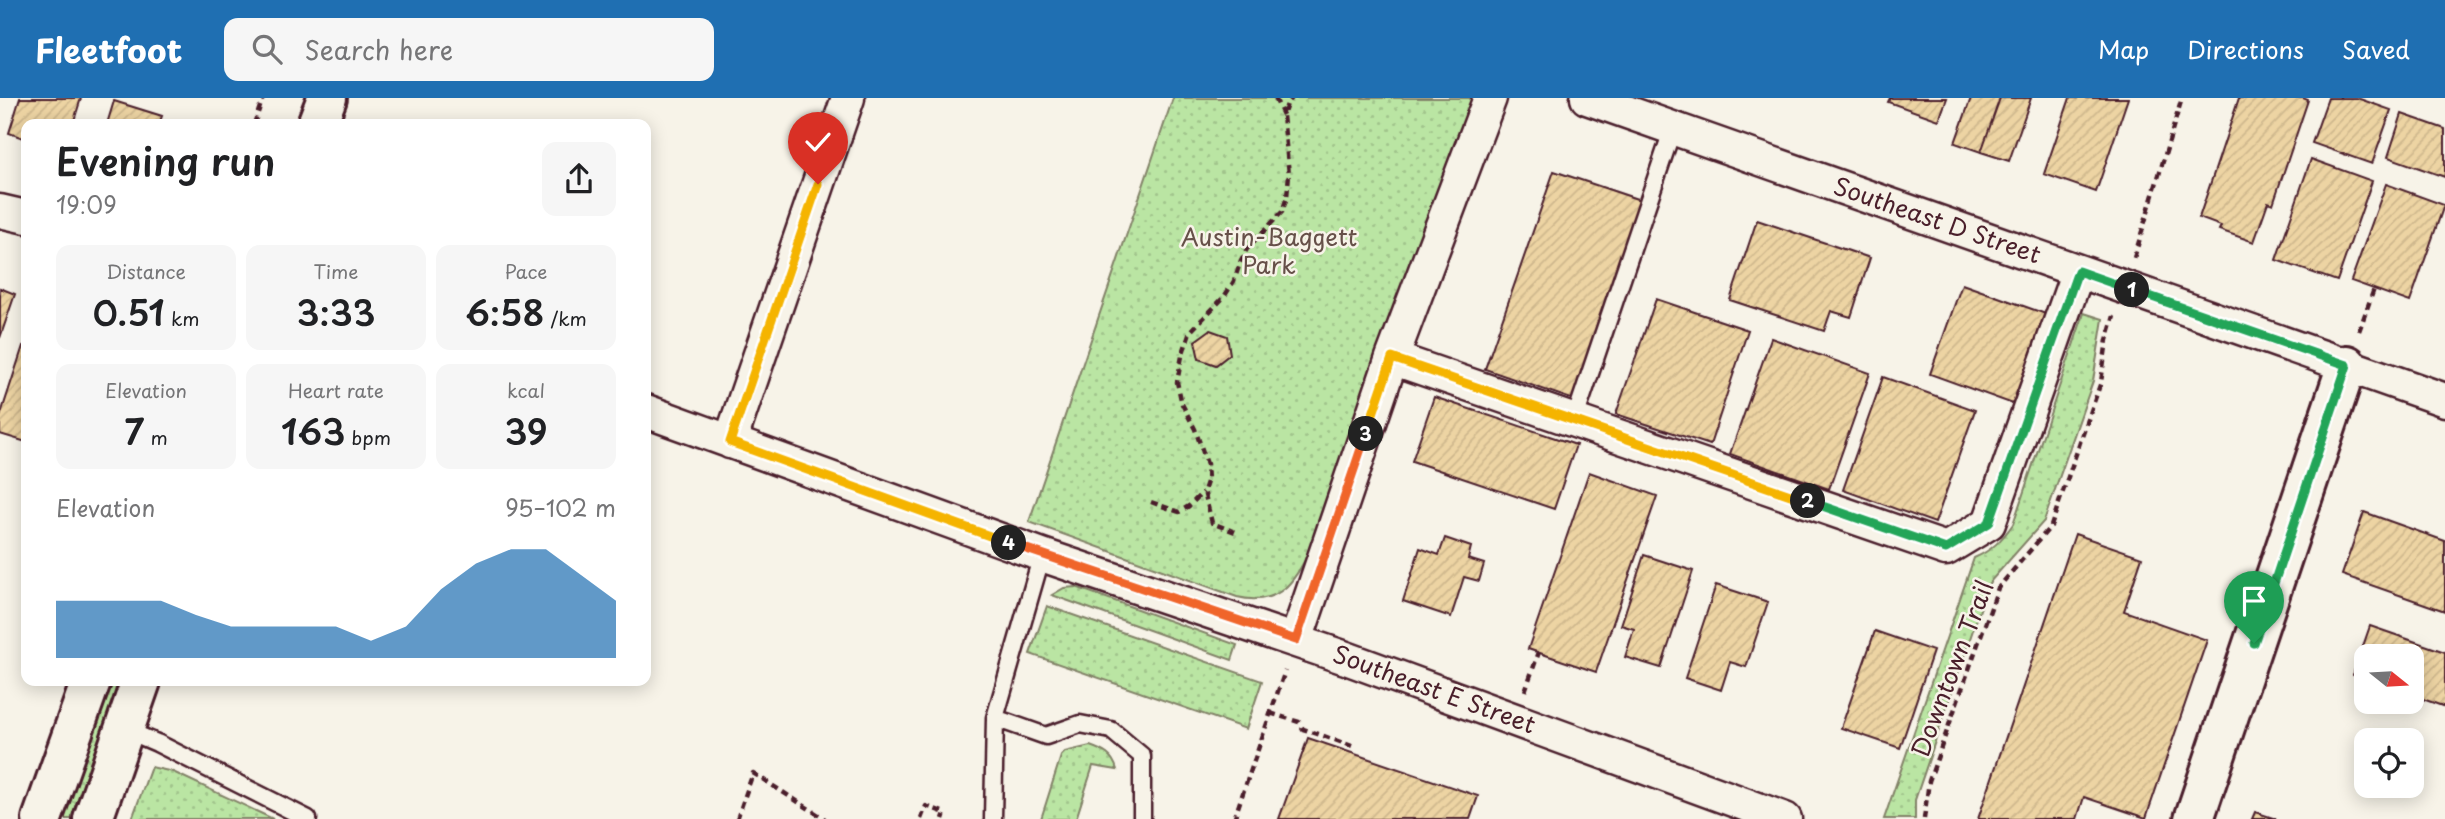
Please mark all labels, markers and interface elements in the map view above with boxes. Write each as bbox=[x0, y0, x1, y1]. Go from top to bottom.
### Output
search box bbox=[224, 18, 714, 81]
text: Fleetfoot bbox=[35, 24, 182, 74]
icon: search bbox=[248, 30, 286, 68]
text: Search here bbox=[304, 30, 453, 69]
text: Map bbox=[2098, 31, 2149, 67]
text: Directions bbox=[2187, 31, 2304, 67]
text: Saved bbox=[2342, 31, 2410, 67]
pin bbox=[788, 112, 848, 184]
icon: check bbox=[799, 123, 837, 161]
text: Evening run bbox=[56, 132, 275, 189]
button: share bbox=[542, 142, 616, 216]
street label: Southeast D Street bbox=[1829, 167, 2046, 272]
text: 19:09 bbox=[56, 187, 117, 222]
park label: Austin-Baggett Park bbox=[1181, 218, 1357, 282]
text: Distance bbox=[106, 257, 186, 285]
text: Time bbox=[314, 257, 358, 285]
text: Pace bbox=[505, 257, 547, 285]
pin: 1 bbox=[2114, 272, 2150, 308]
text: 1 bbox=[2127, 275, 2136, 303]
text: 0.51 bbox=[93, 285, 165, 338]
text: 3:33 bbox=[296, 285, 376, 338]
text: 6:58 bbox=[465, 285, 544, 338]
text: km bbox=[165, 304, 199, 332]
text: /km bbox=[544, 304, 587, 332]
text: Elevation bbox=[105, 376, 187, 404]
text: Heart rate bbox=[288, 376, 384, 404]
text: kcal bbox=[507, 376, 545, 404]
text: 7 bbox=[124, 404, 144, 457]
text: 163 bbox=[281, 404, 345, 457]
text: 39 bbox=[504, 404, 548, 457]
pin: 3 bbox=[1348, 416, 1384, 452]
text: 3 bbox=[1359, 419, 1372, 447]
text: m bbox=[144, 423, 168, 451]
text: bpm bbox=[345, 423, 391, 451]
pin: 2 bbox=[1790, 484, 1826, 518]
text: 2 bbox=[1801, 486, 1814, 514]
text: Elevation bbox=[56, 490, 155, 525]
text: 95–102 m bbox=[505, 490, 616, 525]
pin: 4 bbox=[992, 526, 1026, 560]
text: 4 bbox=[1002, 528, 1015, 556]
pin bbox=[2224, 571, 2284, 643]
street label: Downtown Trail bbox=[1901, 575, 2001, 762]
icon: arrive bbox=[2235, 582, 2273, 620]
street label: Southeast E Street bbox=[1328, 635, 1541, 742]
north arrow bbox=[2354, 644, 2424, 714]
map controls bbox=[2354, 644, 2424, 798]
button: locate bbox=[2354, 728, 2424, 798]

